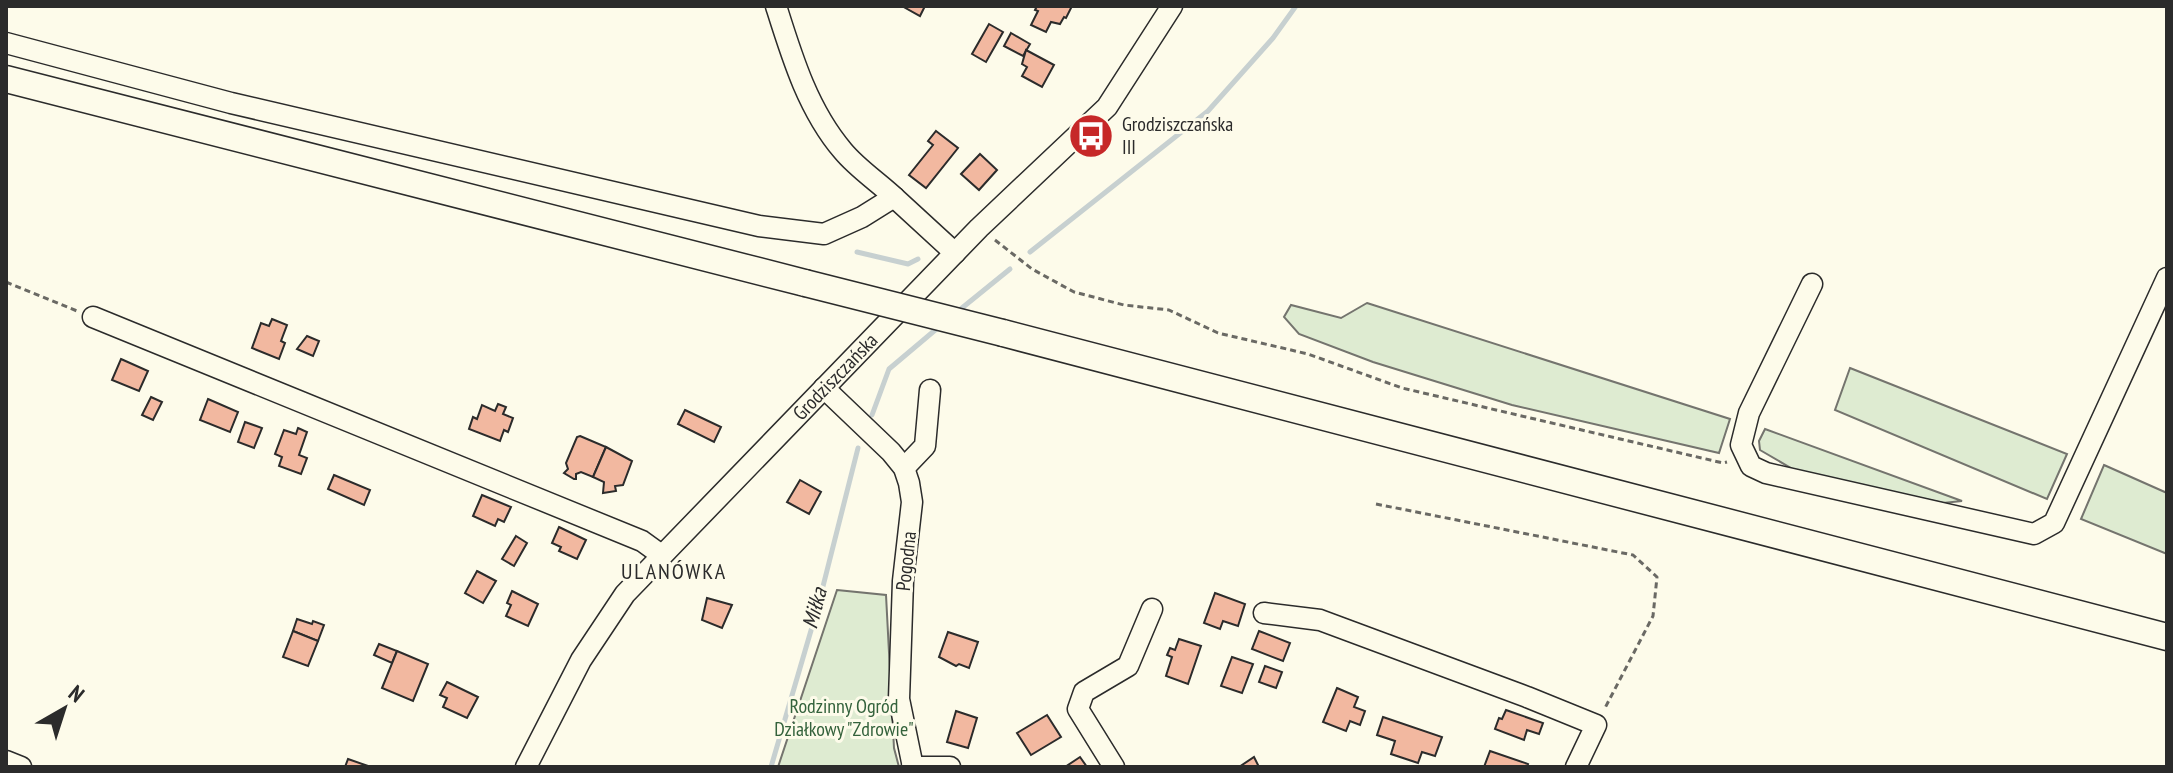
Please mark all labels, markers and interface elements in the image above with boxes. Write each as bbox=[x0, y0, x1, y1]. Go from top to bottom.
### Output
place label: Grodziszczańska III bbox=[1122, 111, 1233, 160]
bus stop icon: Grodziszczańska III bbox=[1067, 112, 1115, 160]
street label: Grodziszczańska bbox=[787, 328, 883, 426]
street label: Pogodna bbox=[890, 530, 922, 592]
district label: ULANÓWKA bbox=[621, 557, 727, 585]
water label: Miłka bbox=[795, 583, 833, 632]
north arrow bbox=[24, 669, 104, 749]
text: N bbox=[63, 679, 90, 708]
park label: Rodzinny Ogród Działkowy "Zdrowie" bbox=[774, 693, 914, 742]

